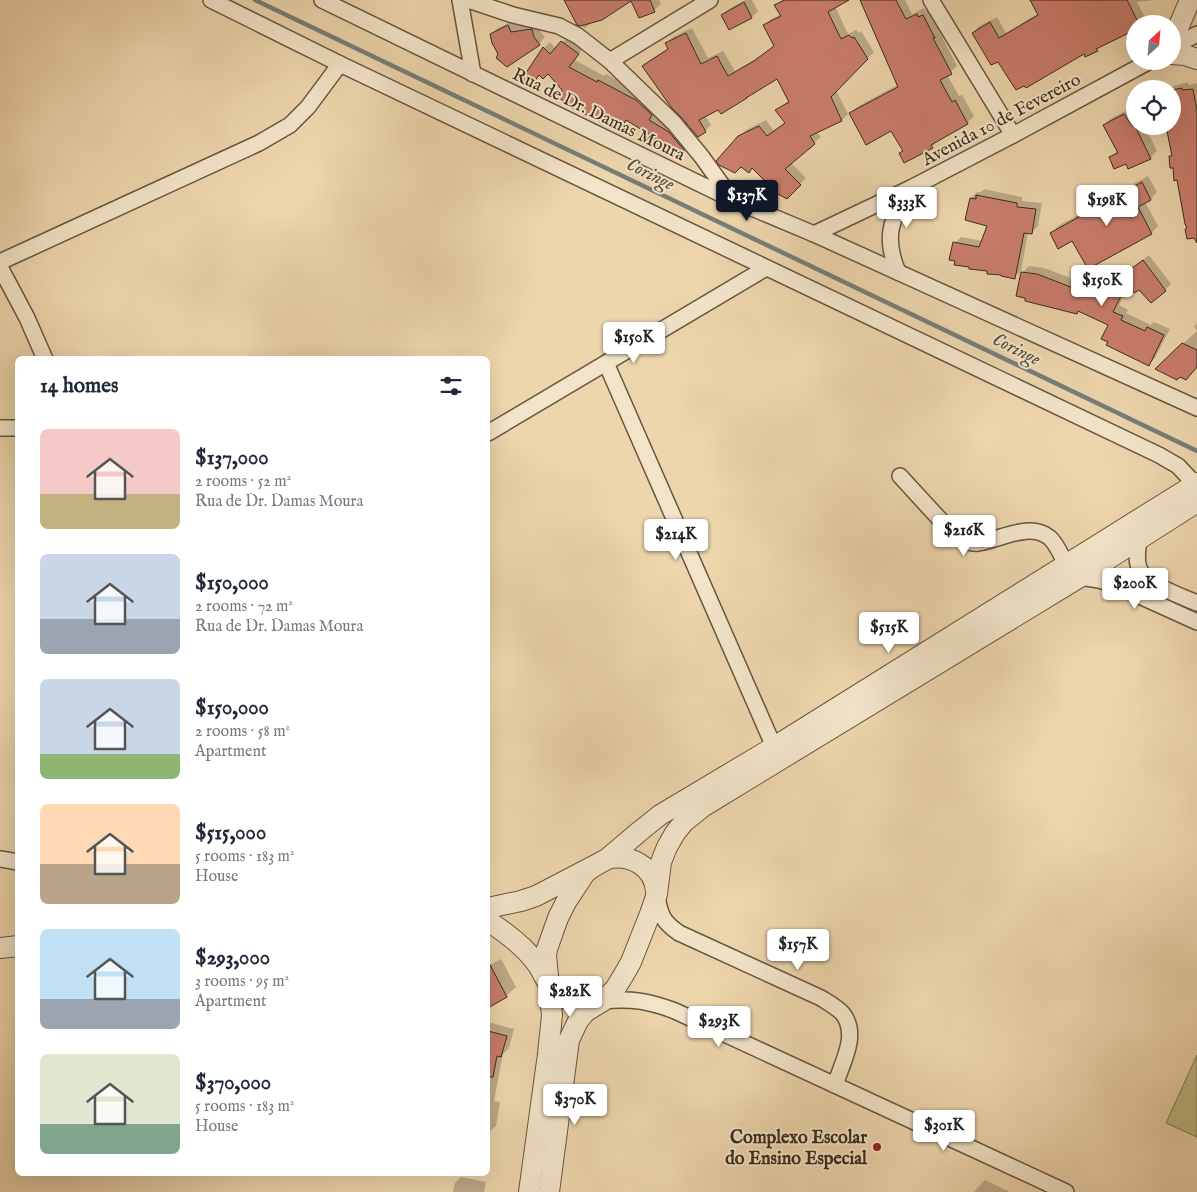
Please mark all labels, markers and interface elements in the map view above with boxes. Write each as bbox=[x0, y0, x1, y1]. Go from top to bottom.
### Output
north arrow bbox=[1126, 15, 1181, 70]
map controls bbox=[1126, 15, 1181, 135]
street label: Rua de Dr. Damas Moura bbox=[508, 64, 689, 167]
street label: Avenida 10 de Fevereiro bbox=[918, 69, 1085, 172]
button: locate bbox=[1126, 80, 1181, 135]
water label: Coringe bbox=[622, 153, 679, 197]
pin: $137K bbox=[712, 180, 782, 222]
pin: $198K bbox=[1072, 184, 1142, 227]
text: $137K bbox=[727, 186, 767, 206]
pin: $333K bbox=[872, 186, 942, 229]
text: $198K bbox=[1087, 191, 1127, 211]
text: $333K bbox=[888, 193, 926, 213]
pin: $150K bbox=[1067, 264, 1137, 307]
text: $150K bbox=[1082, 271, 1122, 291]
pin: $150K bbox=[599, 322, 669, 364]
text: $150K bbox=[614, 328, 654, 348]
water label: Coringe bbox=[988, 328, 1045, 372]
icon: filters bbox=[437, 372, 465, 400]
text: 14 homes bbox=[40, 373, 118, 400]
text: $137,000 bbox=[195, 445, 269, 472]
icon: home bbox=[80, 449, 140, 509]
text: 2 rooms · 52 m² bbox=[195, 472, 291, 492]
text: Rua de Dr. Damas Moura bbox=[195, 492, 363, 512]
pin: $216K bbox=[929, 514, 999, 557]
pin: $214K bbox=[641, 518, 711, 561]
text: $216K bbox=[944, 521, 984, 541]
text: $214K bbox=[655, 525, 697, 545]
pin: $200K bbox=[1100, 568, 1170, 610]
text: $150,000 bbox=[195, 570, 269, 597]
icon: home bbox=[80, 574, 140, 634]
text: $200K bbox=[1113, 574, 1157, 594]
text: 2 rooms · 72 m² bbox=[195, 597, 293, 617]
pin: $515K bbox=[854, 612, 924, 654]
text: Rua de Dr. Damas Moura bbox=[195, 617, 363, 637]
text: $515K bbox=[870, 618, 908, 638]
text: $150,000 bbox=[195, 695, 269, 722]
icon: home bbox=[80, 699, 140, 759]
text: 2 rooms · 58 m² bbox=[195, 722, 290, 742]
text: Apartment bbox=[195, 742, 266, 762]
text: $515,000 bbox=[195, 820, 266, 847]
icon: home bbox=[80, 824, 140, 884]
text: 5 rooms · 183 m² bbox=[195, 847, 294, 867]
text: House bbox=[195, 867, 238, 887]
pin: $157K bbox=[763, 928, 833, 971]
text: $157K bbox=[778, 935, 818, 955]
text: $293,000 bbox=[195, 945, 270, 972]
icon: home bbox=[80, 949, 140, 1009]
text: 3 rooms · 95 m² bbox=[195, 972, 289, 992]
pin: $282K bbox=[535, 976, 605, 1018]
text: $282K bbox=[549, 982, 591, 1002]
text: Apartment bbox=[195, 992, 266, 1012]
pin: $293K bbox=[684, 1006, 754, 1048]
text: $293K bbox=[699, 1012, 739, 1032]
text: $370,000 bbox=[195, 1070, 271, 1097]
icon: home bbox=[80, 1074, 140, 1134]
pin: $370K bbox=[540, 1084, 610, 1126]
text: $370K bbox=[554, 1090, 596, 1110]
text: 5 rooms · 183 m² bbox=[195, 1097, 294, 1117]
pin: $301K bbox=[909, 1110, 979, 1152]
text: $301K bbox=[924, 1116, 964, 1136]
text: House bbox=[195, 1117, 238, 1137]
place label: Complexo Escolar do Ensino Especial bbox=[725, 1127, 868, 1171]
marker: Complexo Escolar do Ensino Especial bbox=[871, 1141, 883, 1153]

